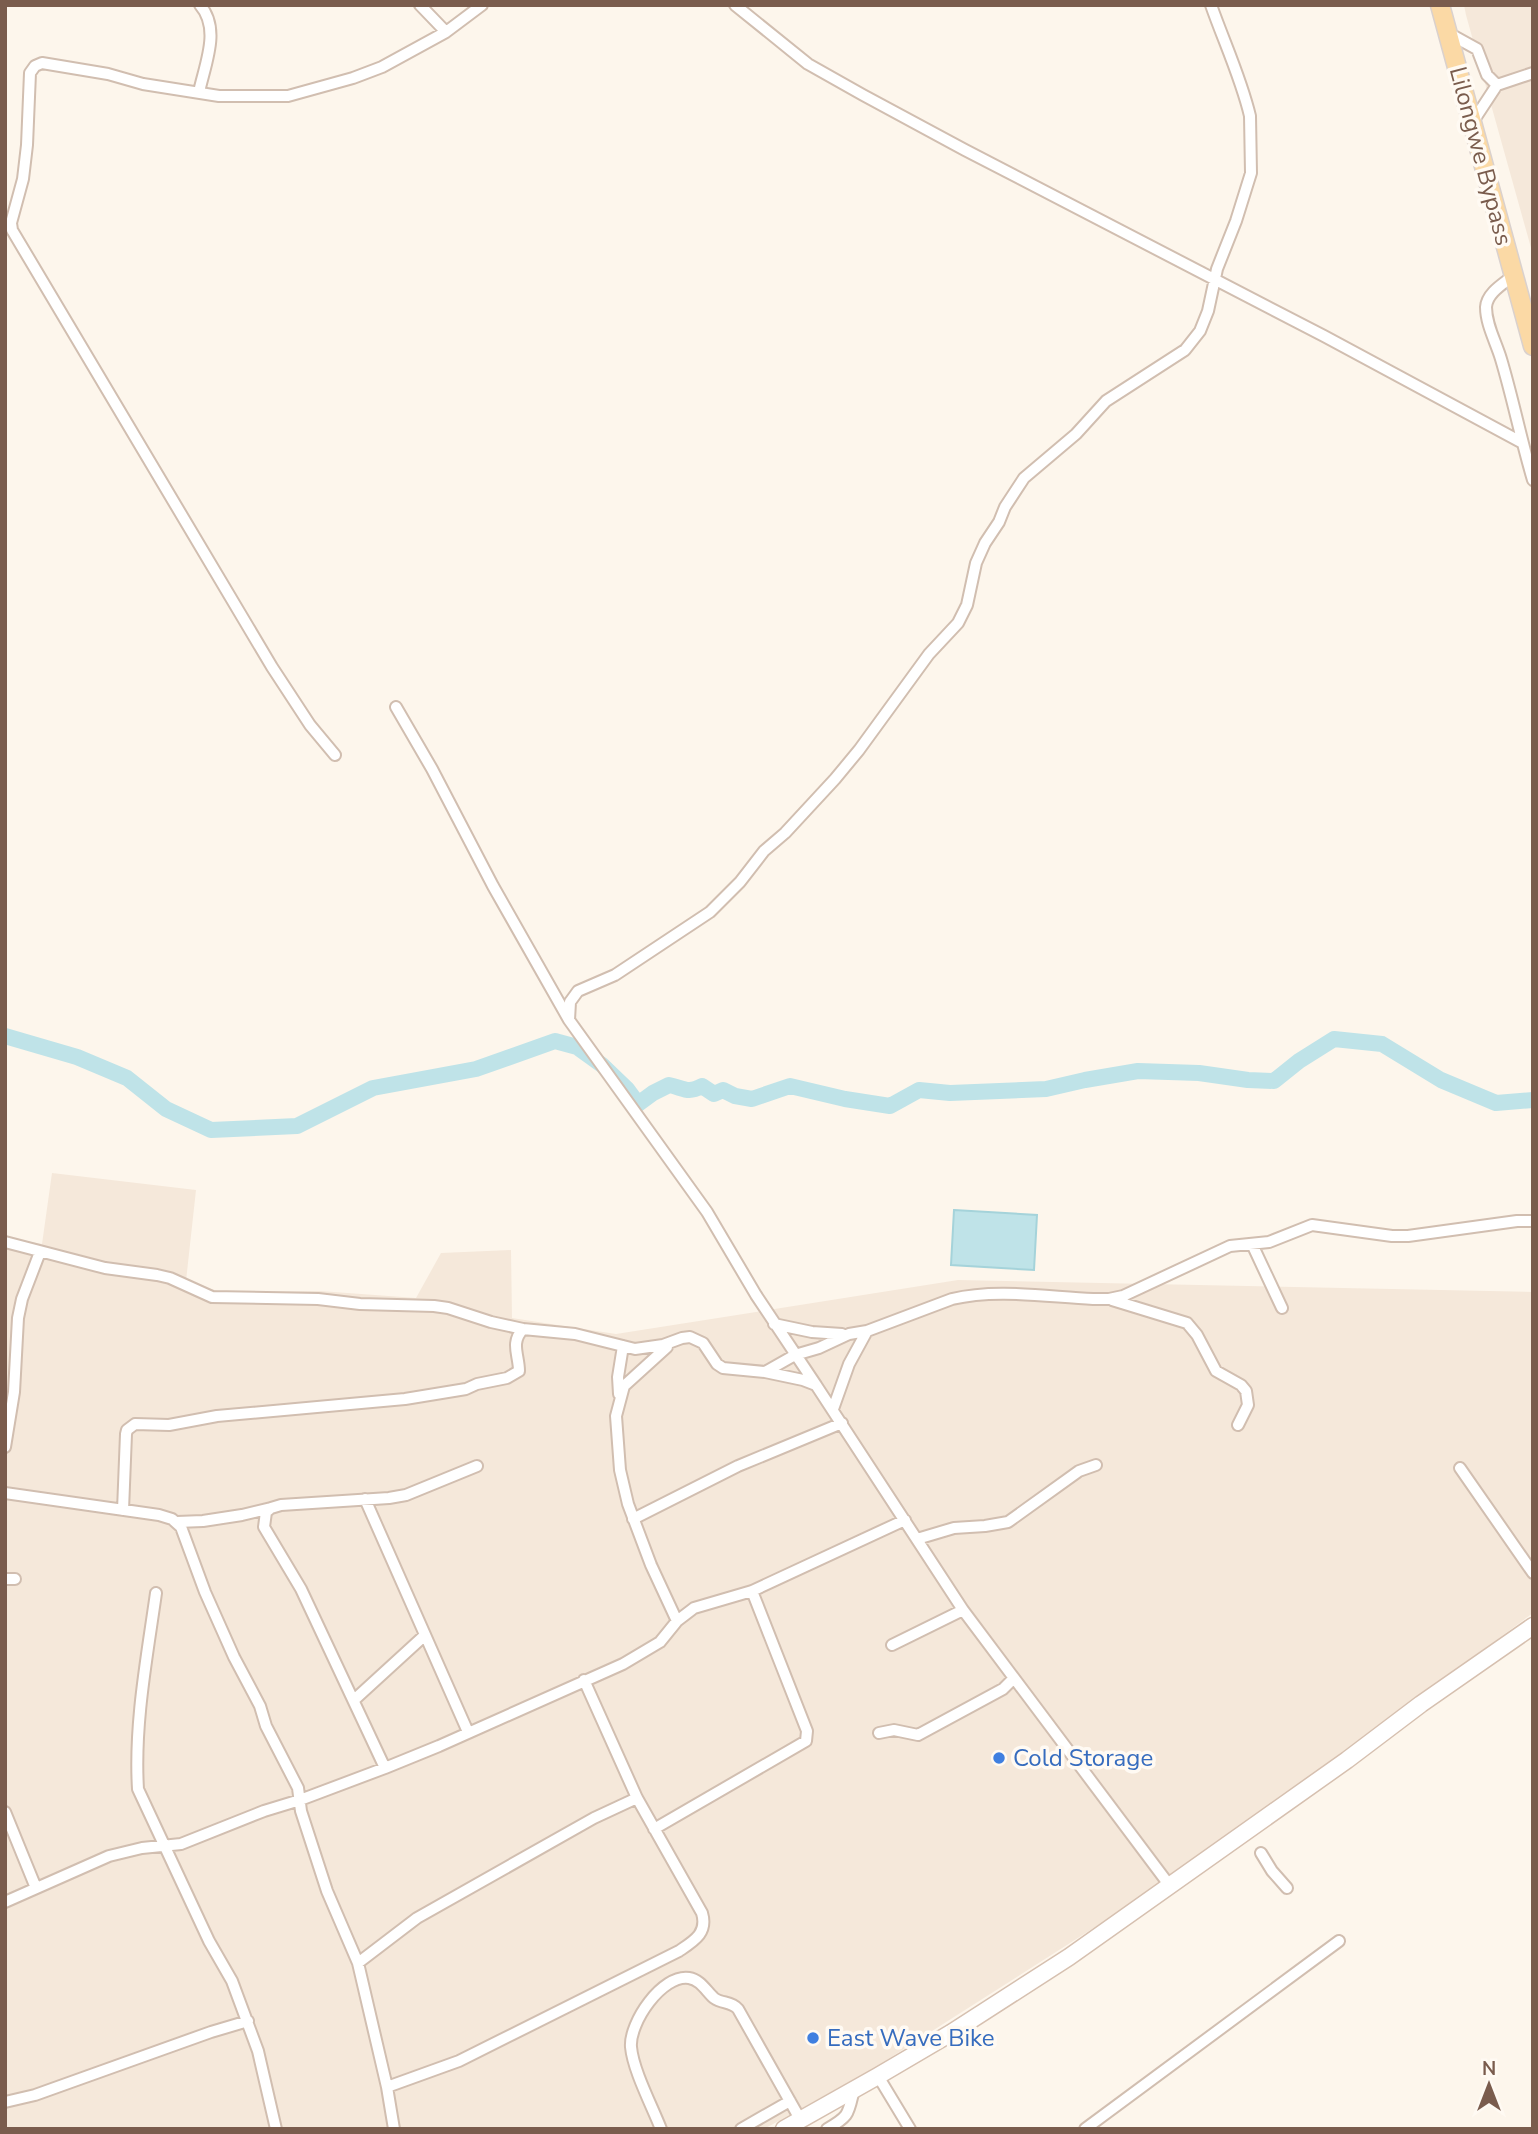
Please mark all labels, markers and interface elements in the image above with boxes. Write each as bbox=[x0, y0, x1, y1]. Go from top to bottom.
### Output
street label: Lilongwe Bypass bbox=[1442, 63, 1520, 249]
place label: Cold Storage bbox=[1013, 1742, 1153, 1774]
marker: Cold Storage bbox=[991, 1750, 1007, 1766]
place label: East Wave Bike bbox=[827, 2022, 995, 2054]
marker: East Wave Bike bbox=[805, 2030, 821, 2046]
north arrow bbox=[1454, 2050, 1524, 2120]
text: N bbox=[1482, 2056, 1496, 2082]

